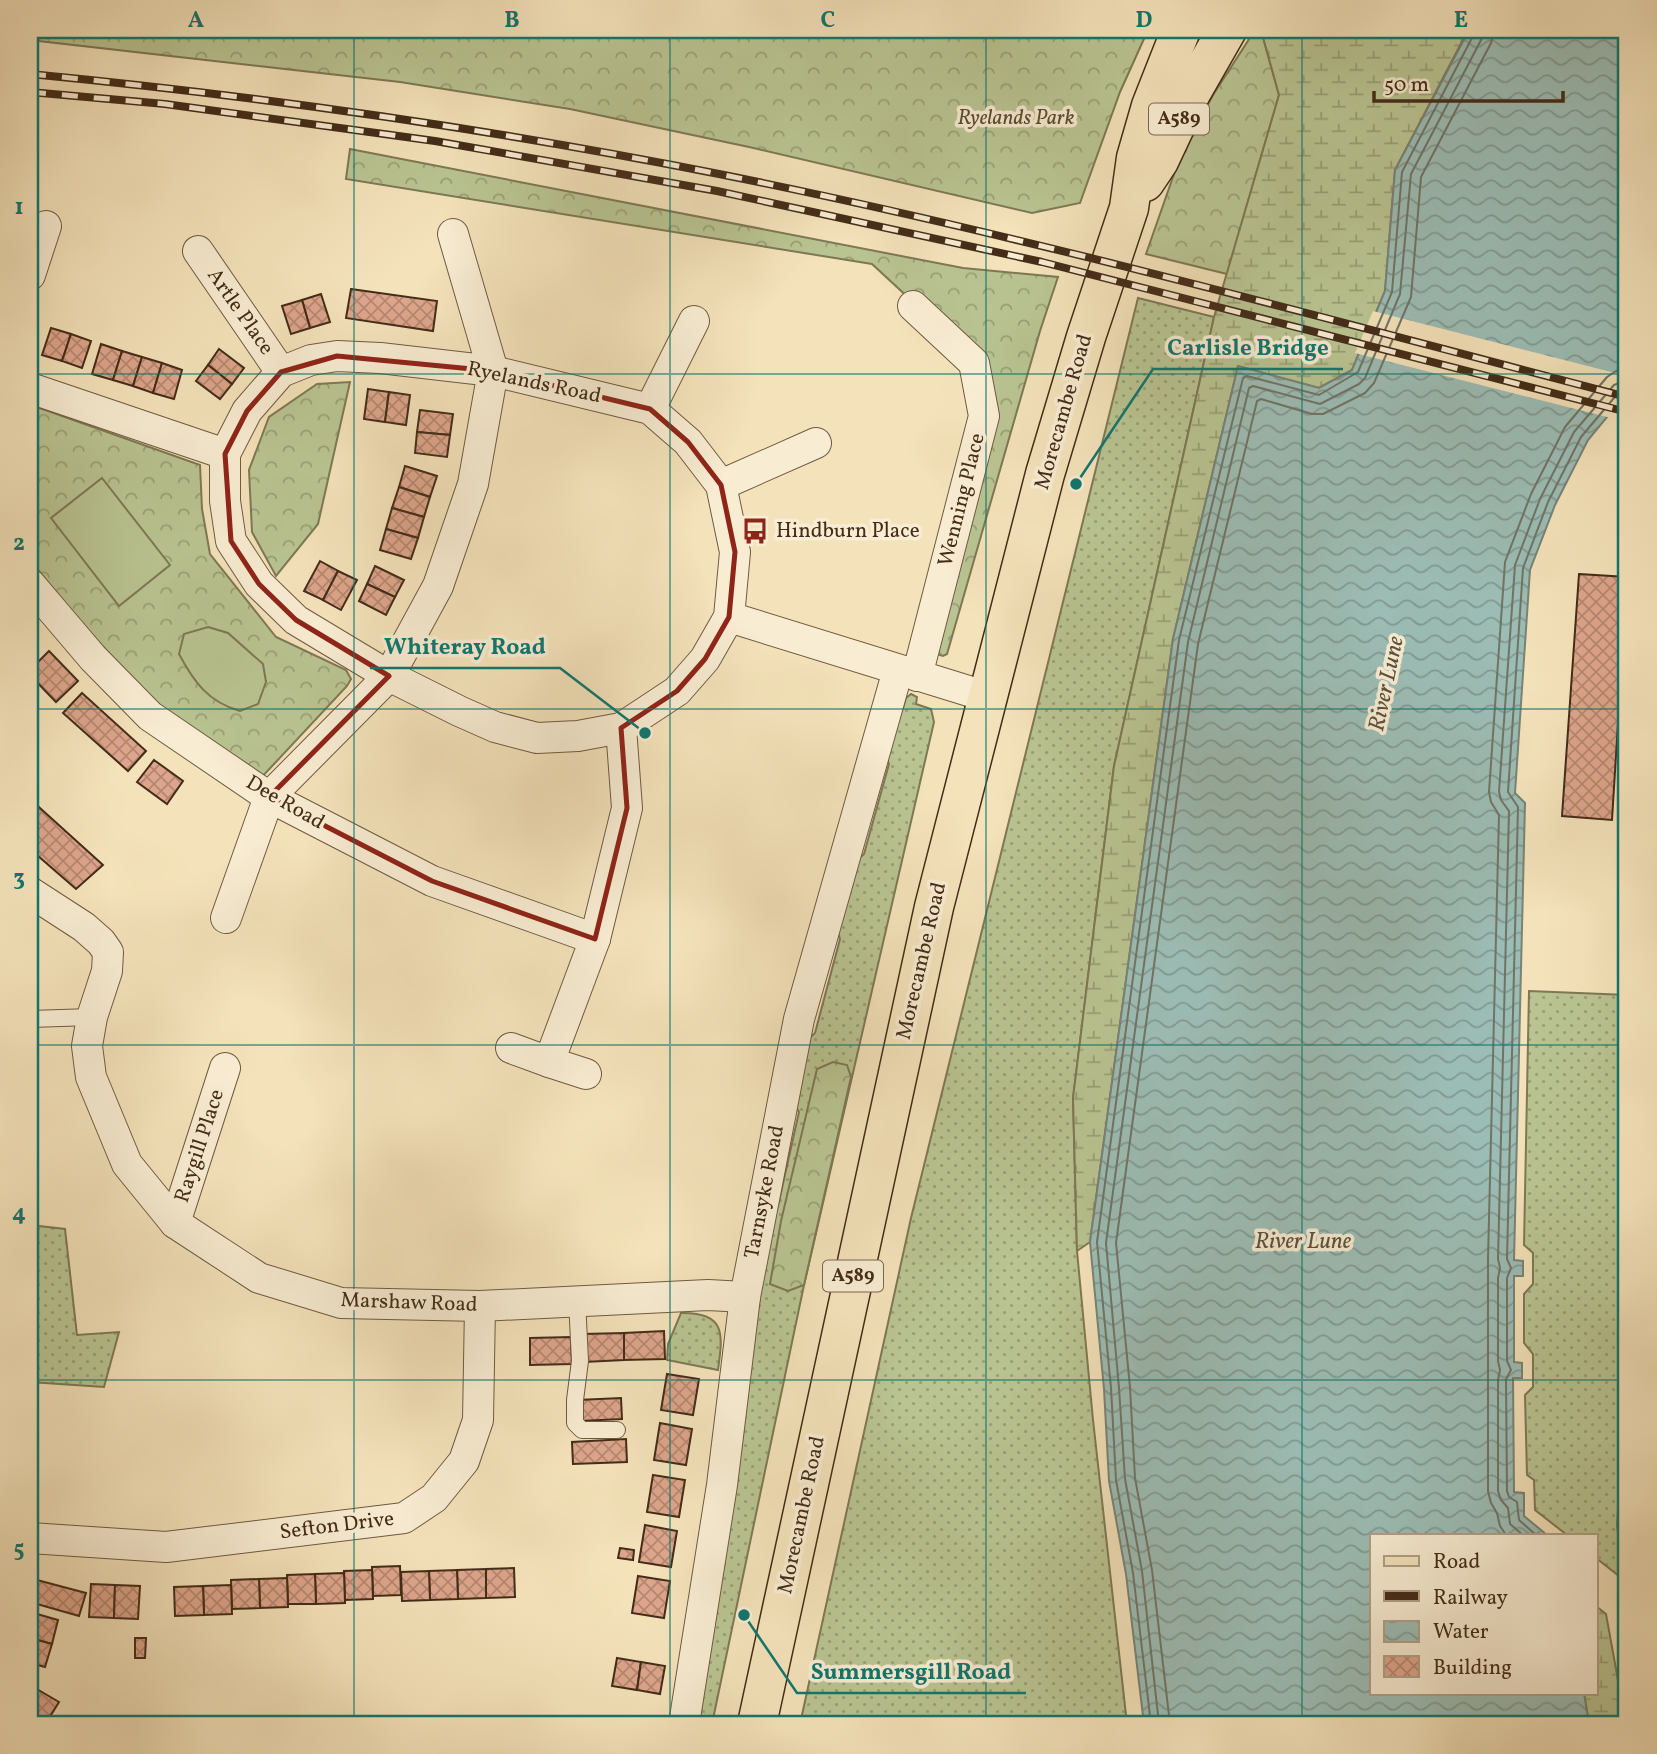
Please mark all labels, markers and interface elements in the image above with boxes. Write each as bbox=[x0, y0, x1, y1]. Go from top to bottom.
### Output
text: A bbox=[188, 5, 204, 37]
text: B bbox=[504, 5, 520, 37]
text: C bbox=[821, 5, 835, 37]
text: D bbox=[1136, 5, 1153, 37]
text: E bbox=[1454, 5, 1468, 37]
scale bar bbox=[1374, 60, 1562, 104]
text: 50 m bbox=[1384, 71, 1429, 100]
park label: Ryelands Park bbox=[958, 104, 1075, 133]
road number: A589 bbox=[1149, 104, 1209, 134]
text: 1 bbox=[14, 192, 24, 224]
street label: Artle Place bbox=[200, 263, 280, 361]
callout: Carlisle Bridge bbox=[1153, 325, 1343, 369]
street label: Morecambe Road bbox=[1028, 331, 1100, 493]
text: Carlisle Bridge bbox=[1167, 333, 1329, 365]
street label: Ryelands Road bbox=[464, 355, 604, 411]
street label: Wenning Place bbox=[931, 430, 993, 570]
bus stop icon: Hindburn Place bbox=[740, 516, 770, 546]
place label: Hindburn Place bbox=[776, 517, 920, 546]
text: 2 bbox=[13, 528, 25, 560]
callout: Whiteray Road bbox=[370, 624, 560, 668]
text: Whiteray Road bbox=[384, 632, 546, 664]
water label: River Lune bbox=[1361, 633, 1413, 734]
street label: Dee Road bbox=[240, 769, 330, 837]
text: 3 bbox=[13, 863, 25, 895]
street label: Morecambe Road bbox=[890, 880, 954, 1042]
street label: Raygill Place bbox=[168, 1086, 232, 1206]
street label: Tarnsyke Road bbox=[738, 1123, 792, 1261]
text: 4 bbox=[12, 1198, 26, 1230]
water label: River Lune bbox=[1255, 1226, 1352, 1258]
road number: A589 bbox=[823, 1260, 883, 1292]
street label: Marshaw Road bbox=[340, 1286, 478, 1320]
street label: Morecambe Road bbox=[771, 1433, 833, 1597]
street label: Sefton Drive bbox=[278, 1505, 396, 1547]
text: 5 bbox=[13, 1534, 25, 1566]
legend bbox=[1370, 1534, 1598, 1694]
text: Road bbox=[1433, 1548, 1480, 1577]
text: Railway bbox=[1433, 1584, 1509, 1613]
text: Water bbox=[1433, 1618, 1489, 1647]
callout: Summersgill Road bbox=[797, 1649, 1026, 1693]
text: Building bbox=[1433, 1654, 1512, 1683]
text: Summersgill Road bbox=[811, 1657, 1011, 1689]

